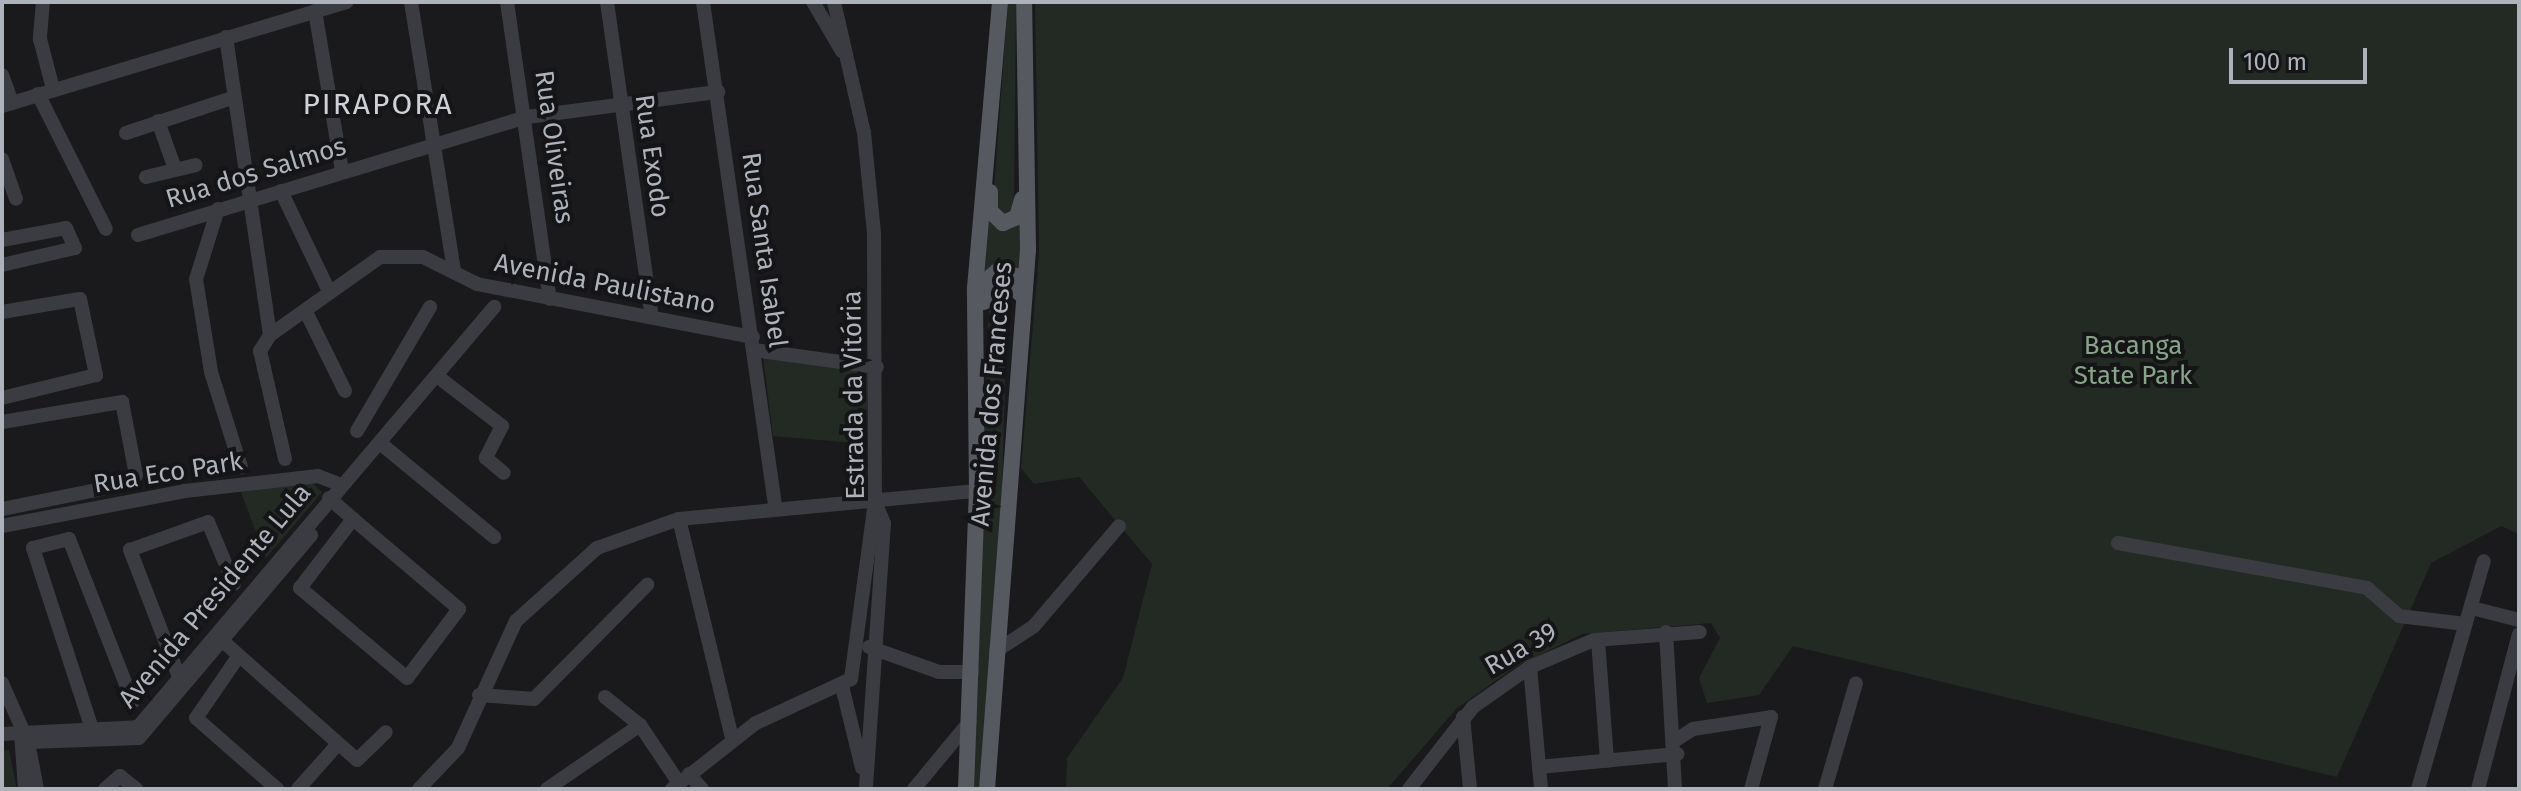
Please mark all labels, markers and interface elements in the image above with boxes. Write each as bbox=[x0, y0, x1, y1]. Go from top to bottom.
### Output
scale bar bbox=[2233, 32, 2371, 82]
text: 100 m bbox=[2243, 48, 2307, 76]
street label: Rua Oliveiras bbox=[528, 68, 580, 226]
district label: PIRAPORA bbox=[302, 86, 454, 122]
street label: Rua Exodo bbox=[628, 92, 676, 220]
street label: Rua dos Salmos bbox=[162, 131, 350, 215]
street label: Rua Santa Isabel bbox=[735, 150, 793, 350]
street label: Avenida Paulistano bbox=[492, 247, 718, 321]
street label: Avenida dos Franceses bbox=[965, 260, 1019, 528]
street label: Estrada da Vitória bbox=[837, 290, 871, 500]
park label: Bacanga State Park bbox=[2074, 330, 2192, 392]
street label: Rua Eco Park bbox=[91, 446, 245, 500]
street label: Avenida Presidente Lula bbox=[112, 478, 318, 714]
street label: Rua 39 bbox=[1479, 616, 1563, 682]

